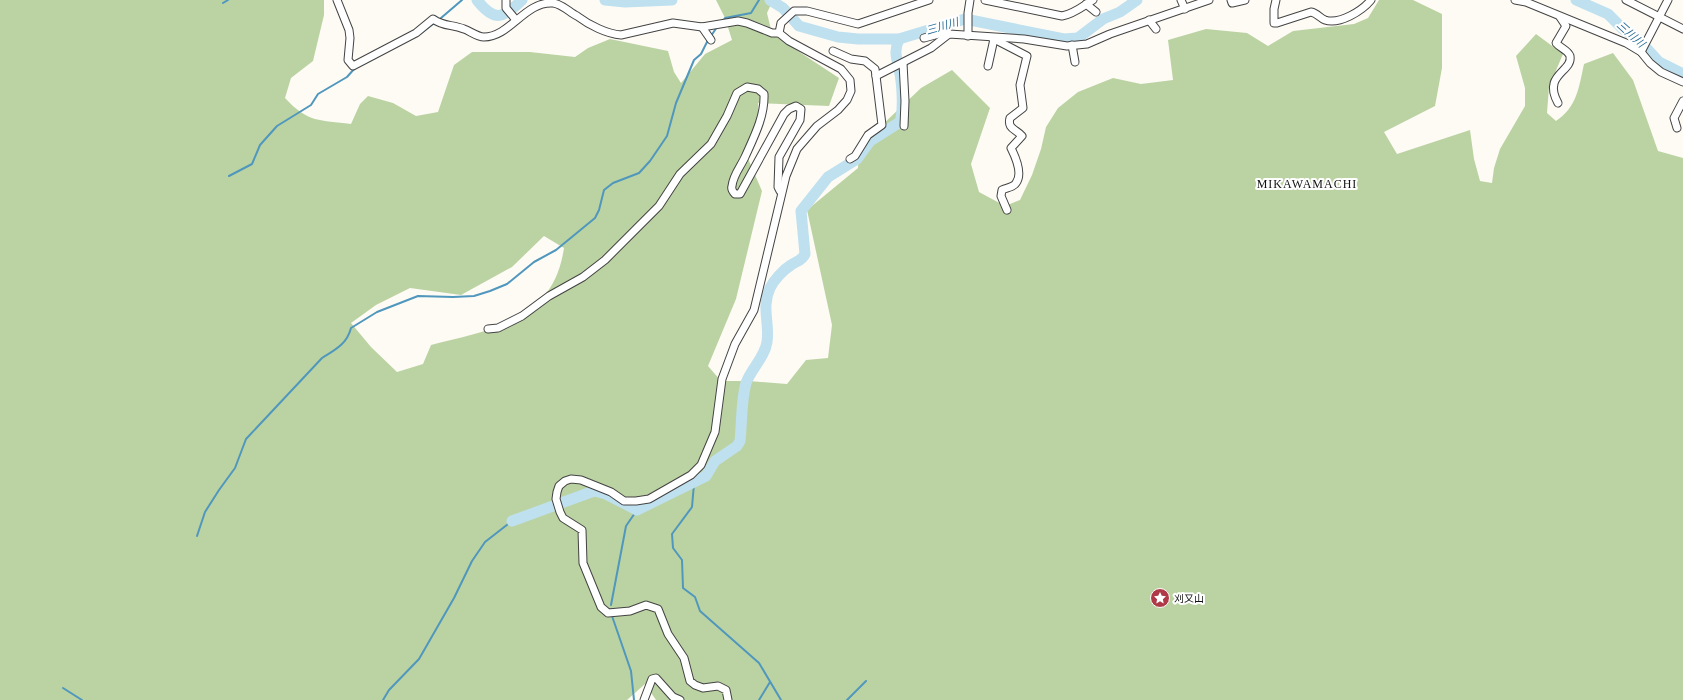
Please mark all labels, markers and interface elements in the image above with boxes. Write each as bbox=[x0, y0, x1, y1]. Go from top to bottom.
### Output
water label: 三川川 bbox=[924, 15, 960, 36]
water label: 三川川 bbox=[1615, 19, 1648, 50]
district label: MIKAWAMACHI bbox=[1257, 177, 1357, 191]
place icon: 刈又山 bbox=[1149, 587, 1171, 609]
place label: 刈又山 bbox=[1174, 593, 1204, 604]

